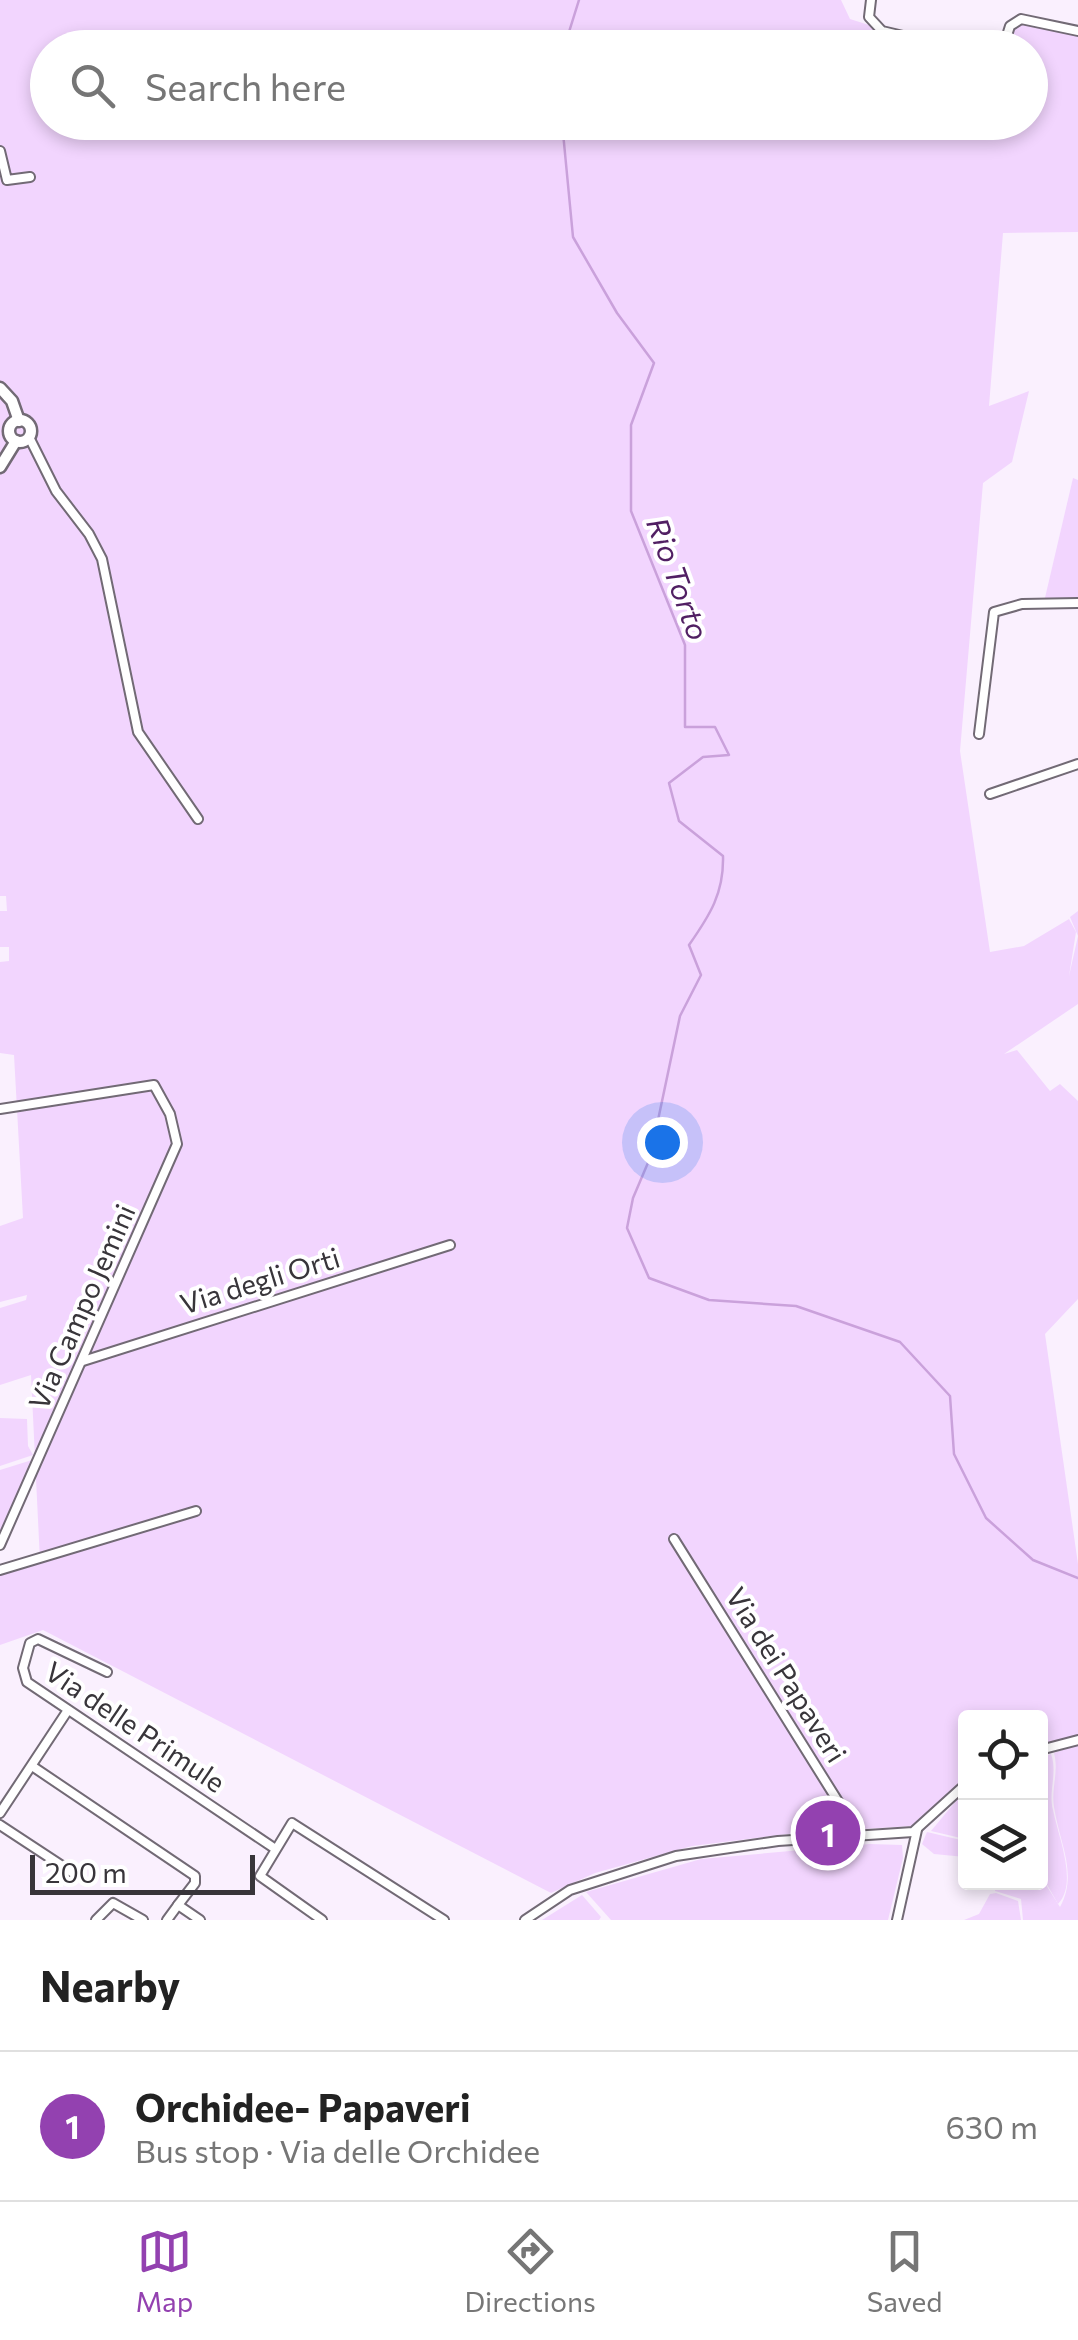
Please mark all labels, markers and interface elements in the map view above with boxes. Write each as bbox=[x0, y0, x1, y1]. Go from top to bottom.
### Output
search box bbox=[30, 30, 1048, 140]
icon: search bbox=[65, 58, 120, 113]
text: Search here bbox=[145, 62, 346, 109]
water label: Rio Torto bbox=[640, 512, 719, 645]
your location bbox=[637, 1117, 688, 1168]
street label: Via Campo Jemini bbox=[21, 1199, 142, 1415]
street label: Via degli Orti bbox=[176, 1240, 344, 1320]
street label: Via dei Papaveri bbox=[719, 1581, 854, 1768]
street label: Via delle Primule bbox=[39, 1653, 232, 1799]
map controls bbox=[958, 1710, 1048, 1890]
button: locate bbox=[958, 1710, 1048, 1800]
pin: 1 bbox=[796, 1796, 860, 1870]
button: layers bbox=[958, 1800, 1048, 1890]
scale bar bbox=[30, 1850, 255, 1894]
text: 200 m bbox=[45, 1855, 127, 1889]
text: Nearby bbox=[40, 1959, 180, 2011]
text: Orchidee- Papaveri bbox=[135, 2083, 471, 2130]
text: 1 bbox=[65, 2106, 80, 2146]
text: 630 m bbox=[945, 2106, 1038, 2146]
text: Bus stop · Via delle Orchidee bbox=[135, 2130, 540, 2170]
tab: Map bbox=[136, 2224, 193, 2318]
tab: Directions bbox=[464, 2224, 596, 2318]
tab: Saved bbox=[867, 2224, 942, 2318]

